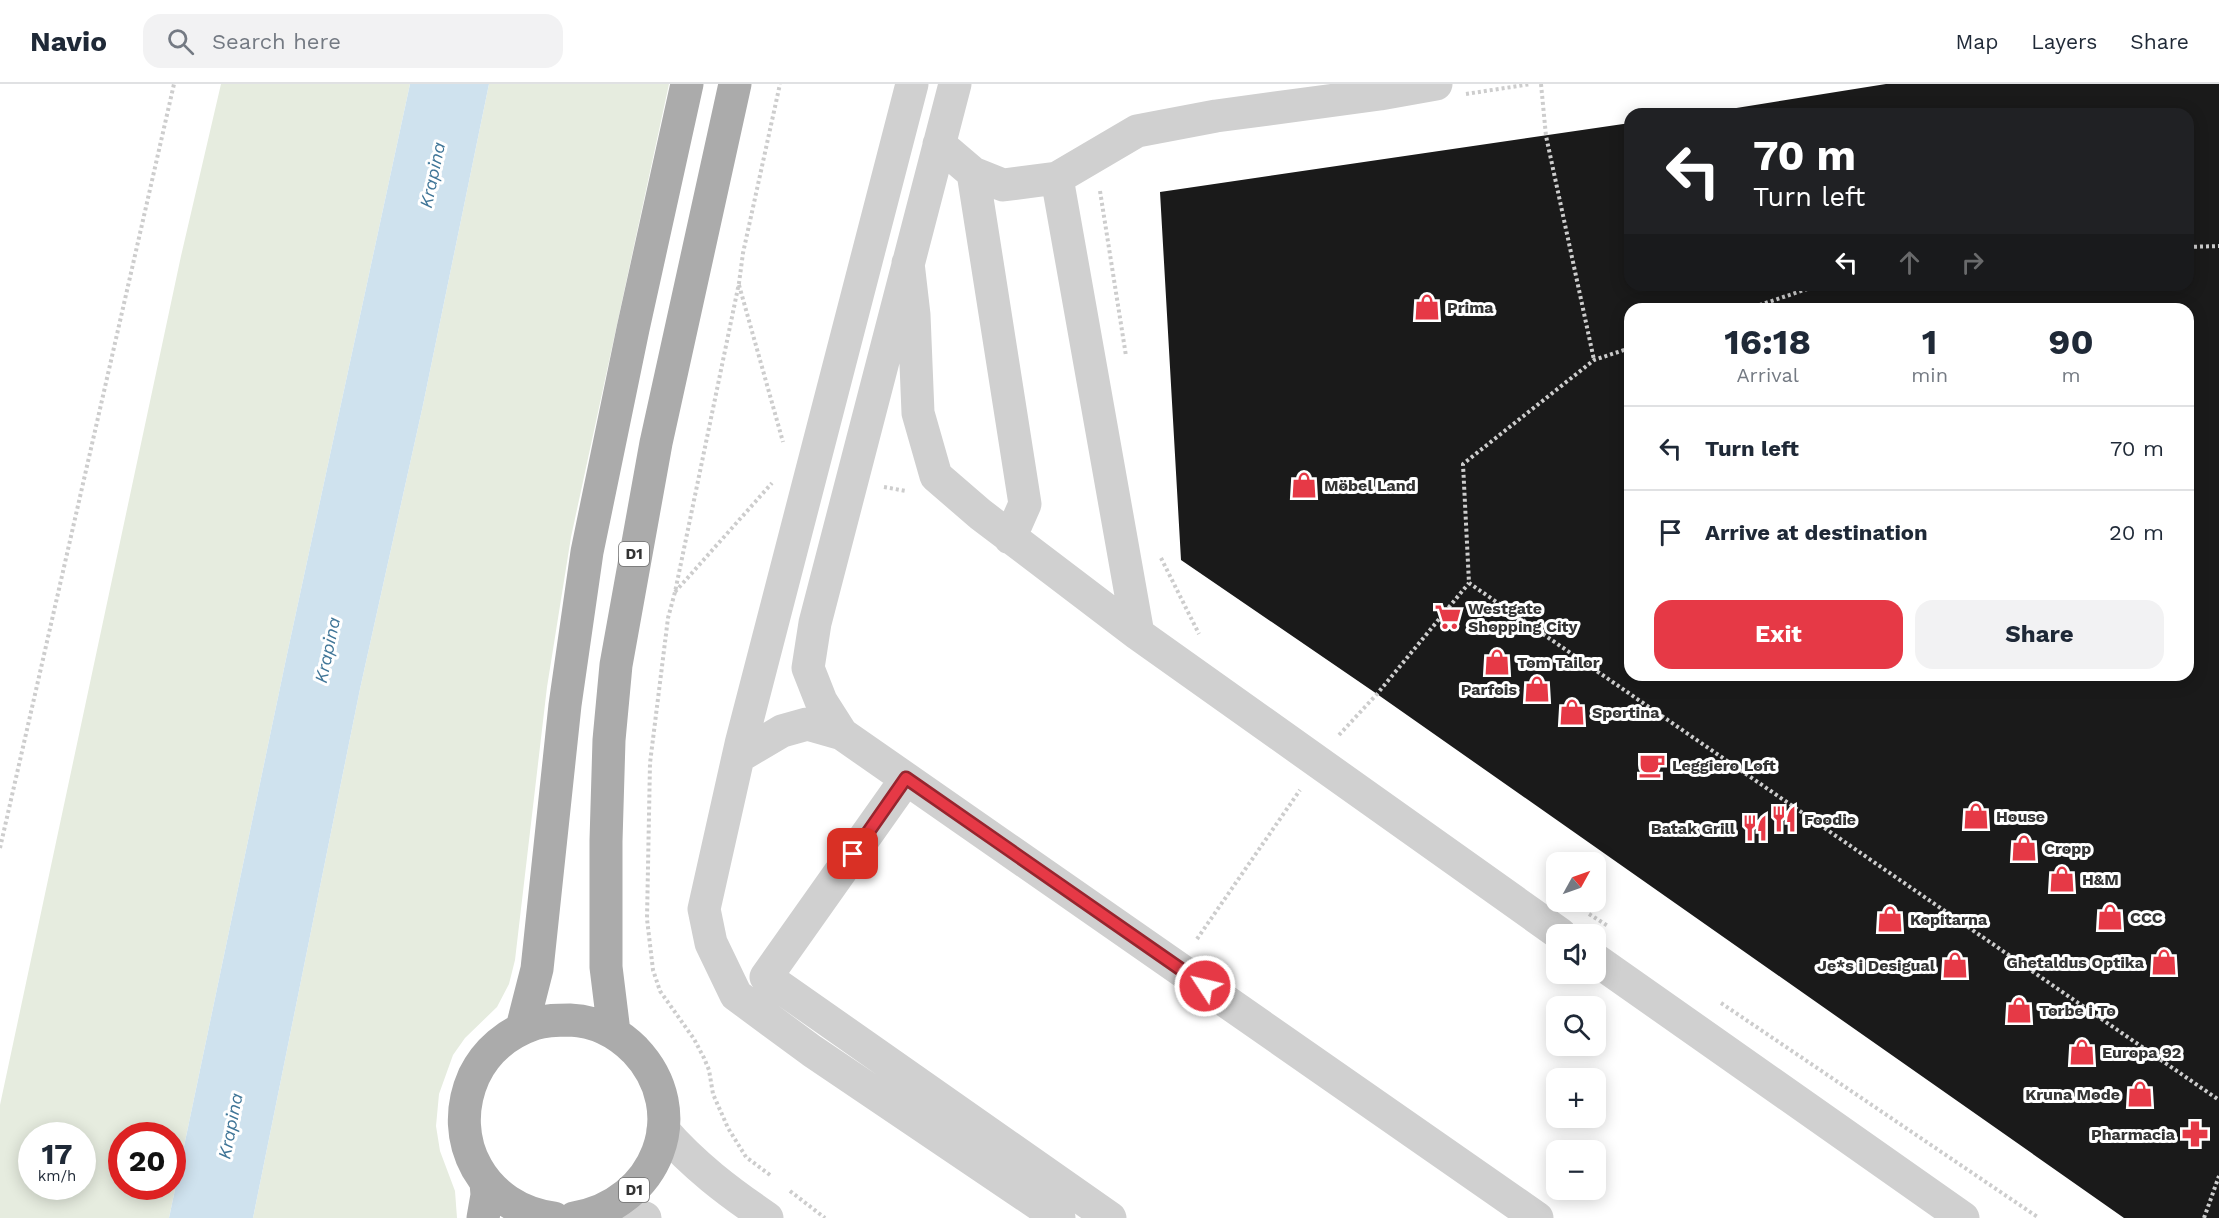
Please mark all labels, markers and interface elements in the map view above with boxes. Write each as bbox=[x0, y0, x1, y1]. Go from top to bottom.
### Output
search box bbox=[143, 14, 563, 68]
text: Navio bbox=[30, 25, 107, 58]
icon: search bbox=[164, 25, 197, 58]
text: Search here bbox=[212, 29, 341, 54]
text: Map bbox=[1955, 29, 1998, 54]
text: Layers bbox=[2031, 29, 2097, 54]
text: Share bbox=[2130, 29, 2189, 54]
text: 70 m bbox=[1753, 131, 1856, 180]
icon: left bbox=[1654, 132, 1732, 210]
water label: Krapina bbox=[415, 140, 449, 210]
text: Turn left bbox=[1753, 181, 1865, 213]
icon: left bbox=[1830, 246, 1863, 279]
icon: ahead bbox=[1893, 246, 1926, 279]
icon: right bbox=[1956, 246, 1989, 279]
shop icon: Prima bbox=[1412, 292, 1442, 322]
place label: Prima bbox=[1447, 298, 1494, 317]
text: 16:18 bbox=[1724, 321, 1811, 363]
text: 1 bbox=[1922, 321, 1937, 363]
text: 90 bbox=[2048, 321, 2094, 363]
text: Arrival bbox=[1736, 363, 1799, 387]
text: min bbox=[1911, 363, 1948, 387]
text: m bbox=[2061, 363, 2081, 387]
icon: left bbox=[1654, 432, 1687, 465]
text: Turn left bbox=[1705, 436, 1799, 461]
text: 70 m bbox=[2110, 436, 2164, 461]
shop icon: Möbel Land bbox=[1289, 470, 1319, 500]
place label: Möbel Land bbox=[1324, 476, 1416, 495]
icon: arrive bbox=[1654, 516, 1687, 549]
text: Arrive at destination bbox=[1705, 520, 1928, 545]
text: 20 m bbox=[2109, 520, 2164, 545]
road number: D1 bbox=[619, 542, 649, 566]
place label: Westgate Shopping City bbox=[1468, 599, 1579, 636]
button: Exit bbox=[1654, 600, 1903, 669]
button: Share bbox=[1915, 600, 2164, 669]
supermarket icon: Westgate Shopping City bbox=[1433, 602, 1463, 632]
water label: Krapina bbox=[310, 615, 344, 685]
shop icon: Tom Tailor bbox=[1482, 647, 1512, 677]
place label: Tom Tailor bbox=[1517, 653, 1600, 672]
shop icon: Parfois bbox=[1522, 674, 1552, 704]
place label: Parfois bbox=[1461, 680, 1517, 699]
shop icon: Sportina bbox=[1557, 697, 1587, 727]
place label: Sportina bbox=[1592, 703, 1660, 722]
cafe icon: Leggiero Loft bbox=[1637, 750, 1667, 780]
place label: Leggiero Loft bbox=[1672, 756, 1776, 775]
shop icon: House bbox=[1961, 801, 1991, 831]
restaurant icon: Foodie bbox=[1769, 804, 1799, 834]
place label: House bbox=[1996, 807, 2045, 826]
place label: Foodie bbox=[1804, 810, 1856, 829]
restaurant icon: Batak Grill bbox=[1740, 813, 1770, 843]
place label: Batak Grill bbox=[1651, 819, 1736, 838]
pin bbox=[827, 828, 878, 879]
shop icon: Cropp bbox=[2009, 833, 2039, 863]
icon: arrive bbox=[836, 837, 869, 870]
place label: Cropp bbox=[2044, 839, 2091, 858]
north arrow bbox=[1546, 852, 1606, 912]
map controls bbox=[1546, 852, 1606, 1200]
shop icon: H&M bbox=[2047, 864, 2077, 894]
place label: H&M bbox=[2082, 870, 2119, 889]
shop icon: CCC bbox=[2095, 902, 2125, 932]
shop icon: Kopitarna bbox=[1875, 904, 1905, 934]
place label: CCC bbox=[2130, 908, 2163, 927]
place label: Kopitarna bbox=[1910, 910, 1988, 929]
button: sound bbox=[1546, 924, 1606, 984]
shop icon: Ghetaldus Optika bbox=[2149, 947, 2179, 977]
shop icon: Je*s i Desigual bbox=[1940, 950, 1970, 980]
place label: Ghetaldus Optika bbox=[2006, 953, 2145, 972]
position arrow bbox=[1173, 954, 1237, 1018]
place label: Je*s i Desigual bbox=[1817, 956, 1936, 975]
shop icon: Torbe i To bbox=[2004, 995, 2034, 1025]
button: search bbox=[1546, 996, 1606, 1056]
place label: Torbe i To bbox=[2039, 1001, 2116, 1020]
shop icon: Europa 92 bbox=[2067, 1037, 2097, 1067]
place label: Europa 92 bbox=[2102, 1043, 2181, 1062]
button: + bbox=[1546, 1068, 1606, 1128]
shop icon: Kruna Mode bbox=[2125, 1079, 2155, 1109]
place label: Kruna Mode bbox=[2025, 1085, 2120, 1104]
water label: Krapina bbox=[213, 1091, 247, 1161]
pharmacy icon: Pharmacia bbox=[2180, 1119, 2210, 1149]
speed limit sign: 20 bbox=[108, 1122, 186, 1200]
place label: Pharmacia bbox=[2091, 1125, 2176, 1144]
text: 17 bbox=[41, 1136, 73, 1171]
button: − bbox=[1546, 1140, 1606, 1200]
text: km/h bbox=[38, 1167, 76, 1185]
road number: D1 bbox=[619, 1178, 649, 1202]

